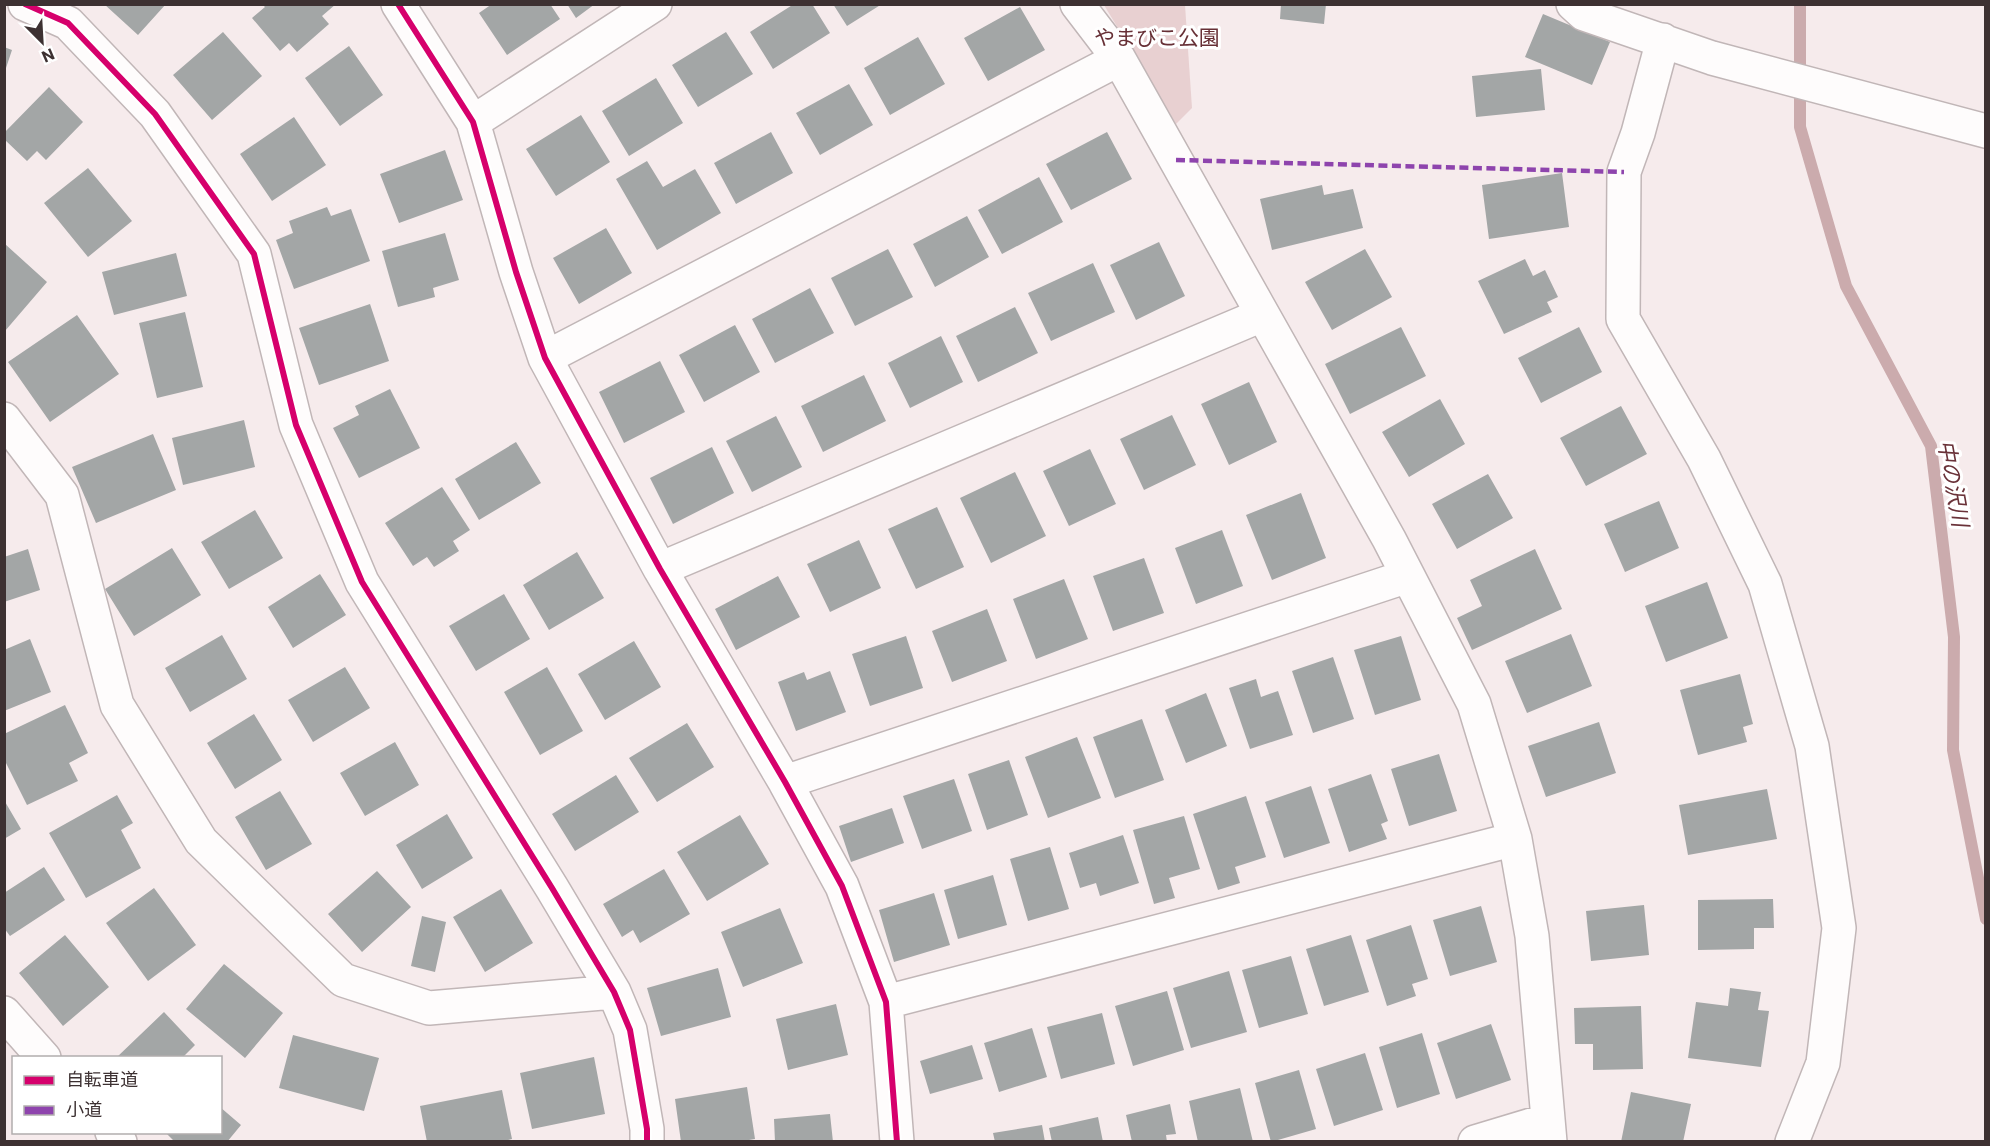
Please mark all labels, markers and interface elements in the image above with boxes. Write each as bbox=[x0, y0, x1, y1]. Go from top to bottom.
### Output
north arrow bbox=[12, 12, 72, 72]
park label: やまびこ公園 bbox=[1094, 24, 1220, 49]
text: N bbox=[39, 45, 58, 67]
water label: 中の沢川 bbox=[1933, 437, 1975, 531]
legend bbox=[12, 1056, 222, 1134]
text: 自転車道 bbox=[66, 1068, 138, 1090]
text: 小道 bbox=[66, 1098, 102, 1120]

